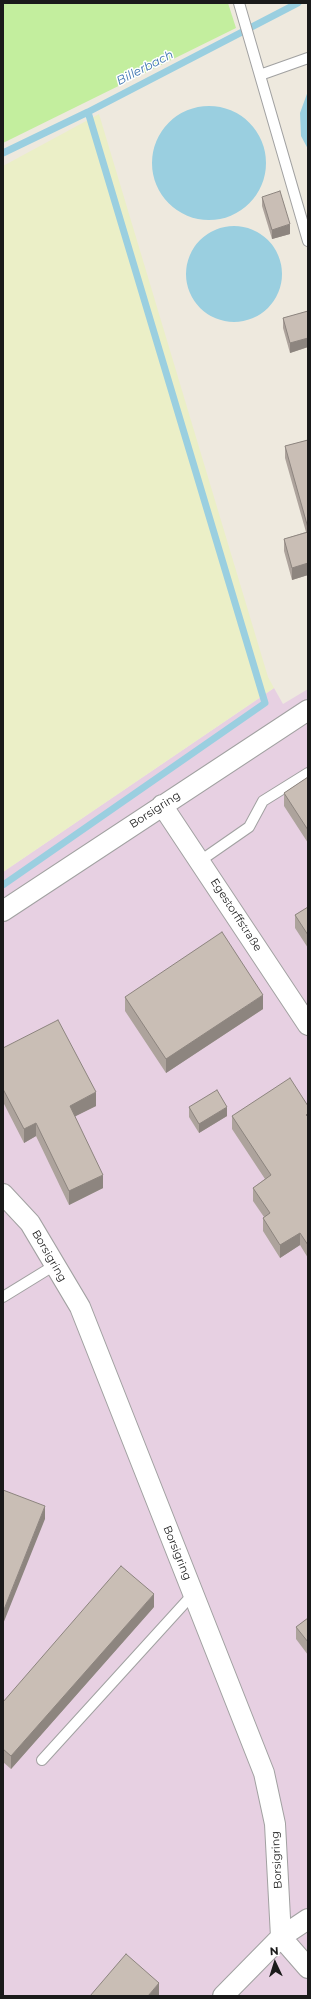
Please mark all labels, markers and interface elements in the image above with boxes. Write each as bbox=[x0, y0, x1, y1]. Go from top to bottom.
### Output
water label: Billerbach bbox=[114, 48, 176, 88]
street label: Borsigring bbox=[127, 789, 183, 831]
street label: Egestorffstraße bbox=[208, 876, 264, 954]
street label: Borsigring bbox=[29, 1228, 69, 1284]
street label: Borsigring bbox=[160, 1524, 194, 1582]
street label: Borsigring bbox=[269, 1831, 285, 1889]
north arrow bbox=[255, 1943, 295, 1983]
text: N bbox=[269, 1944, 279, 1958]

